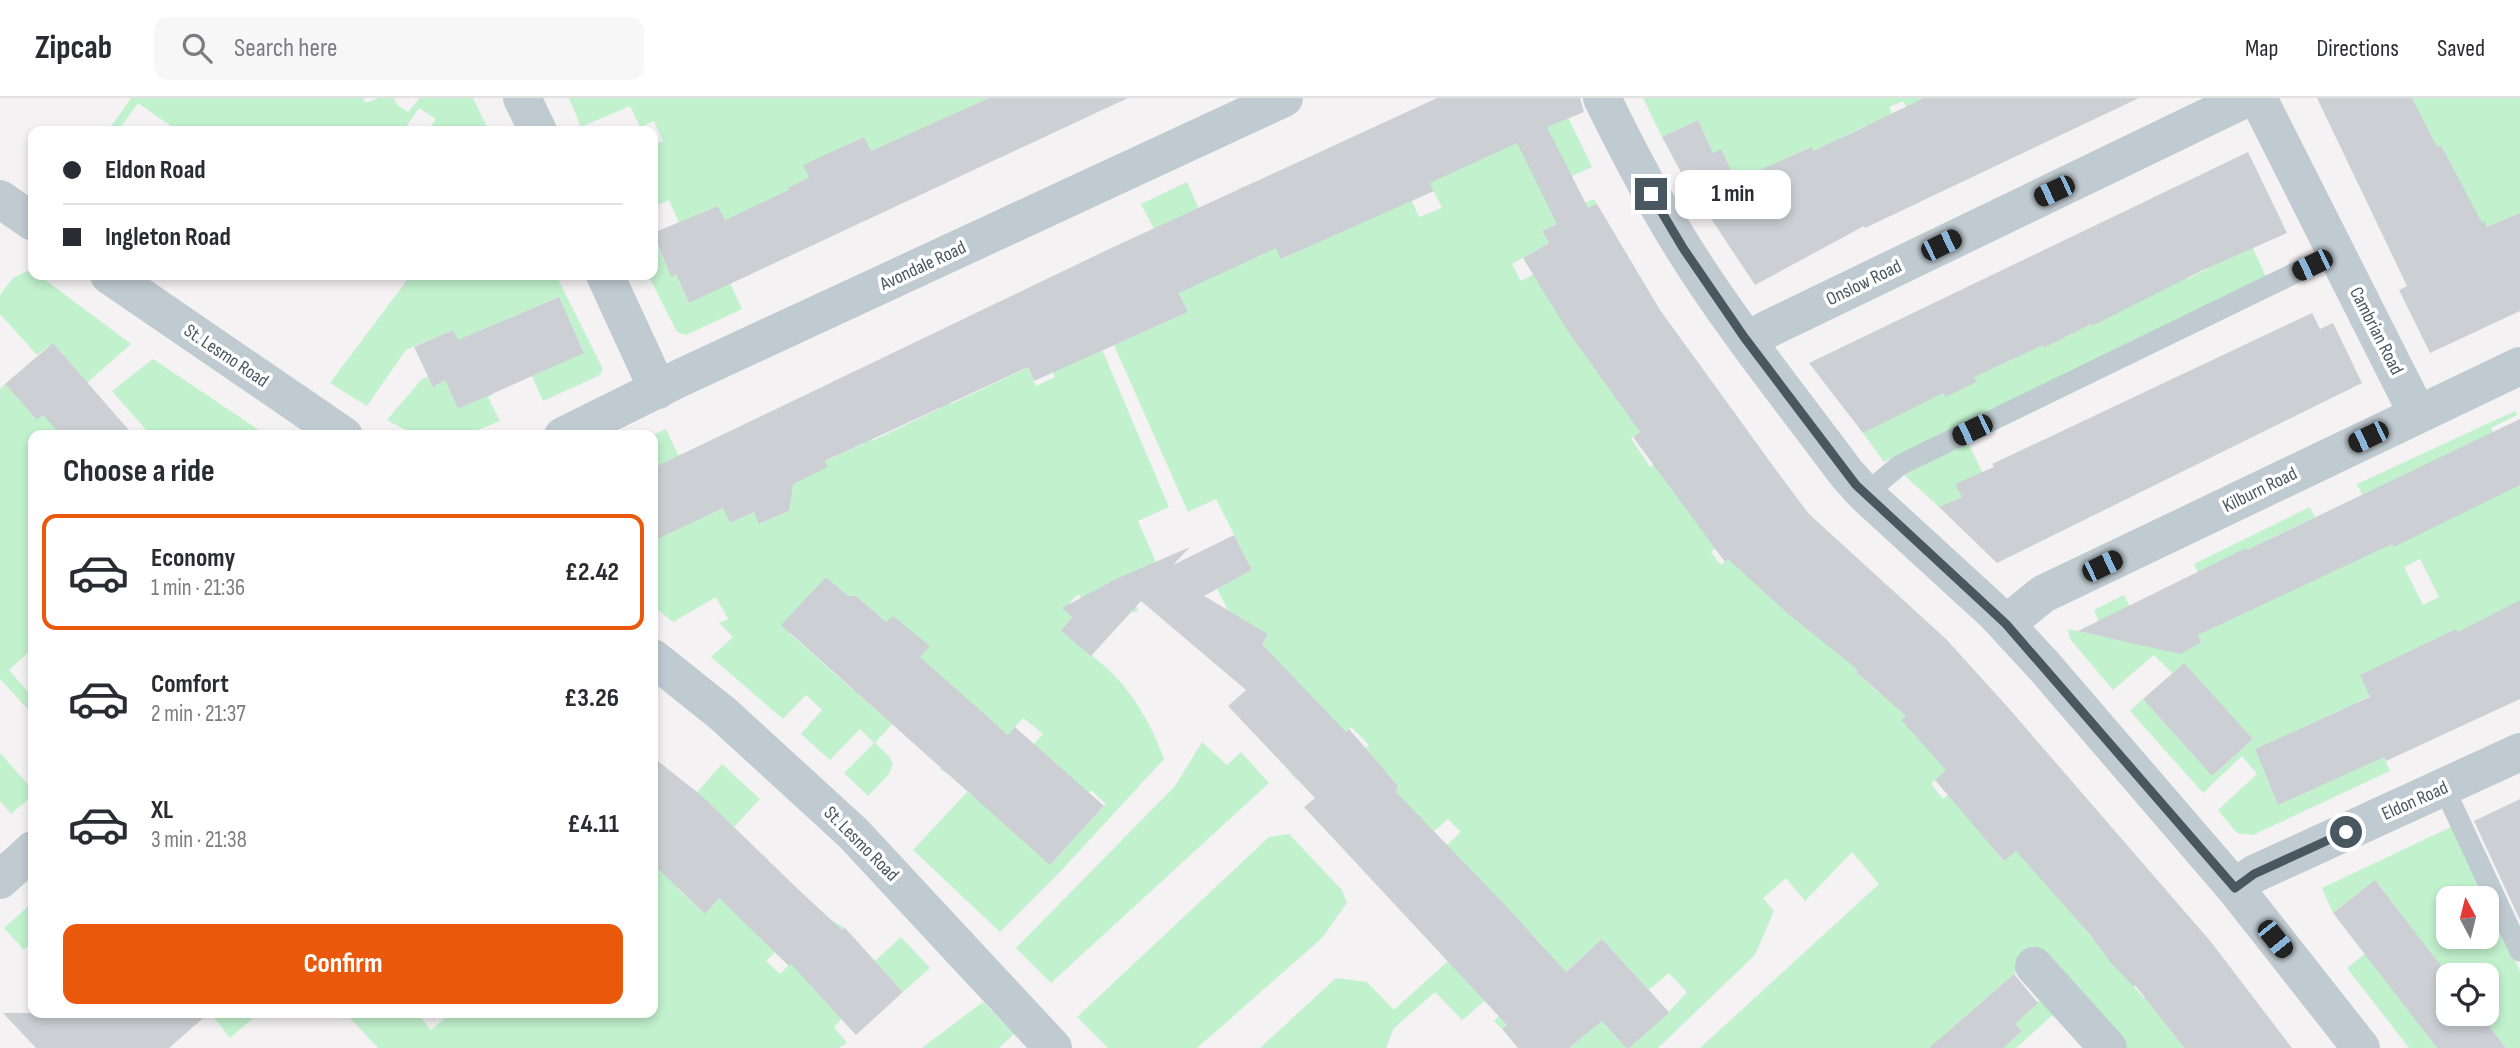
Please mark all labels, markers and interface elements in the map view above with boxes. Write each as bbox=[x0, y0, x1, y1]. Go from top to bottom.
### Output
search box bbox=[154, 17, 644, 80]
text: Zipcab bbox=[35, 28, 112, 68]
icon: search bbox=[178, 29, 216, 67]
text: Search here bbox=[234, 33, 337, 64]
text: Map bbox=[2245, 34, 2278, 63]
text: Directions bbox=[2316, 34, 2399, 63]
text: Saved bbox=[2437, 34, 2485, 63]
text: Eldon Road bbox=[105, 155, 206, 186]
callout: 1 min bbox=[1676, 170, 1791, 218]
car bbox=[2031, 173, 2078, 209]
route end bbox=[1635, 178, 1667, 210]
text: 1 min bbox=[1712, 180, 1754, 208]
text: Ingleton Road bbox=[105, 222, 231, 253]
car bbox=[1918, 226, 1965, 264]
street label: Avondale Road bbox=[875, 236, 970, 296]
car bbox=[2289, 246, 2336, 284]
street label: Onslow Road bbox=[1823, 255, 1905, 311]
street label: Cambrian Road bbox=[2344, 283, 2408, 379]
street label: St. Lesmo Road bbox=[179, 319, 273, 393]
car bbox=[1949, 411, 1996, 449]
car bbox=[2345, 418, 2392, 456]
text: Choose a ride bbox=[63, 452, 215, 491]
street label: Kilburn Road bbox=[2219, 462, 2301, 518]
icon: car bbox=[67, 541, 130, 604]
text: Economy bbox=[151, 543, 235, 574]
car bbox=[2079, 547, 2126, 585]
text: £2.42 bbox=[565, 557, 619, 588]
text: 1 min · 21:36 bbox=[151, 574, 245, 602]
icon: car bbox=[67, 667, 130, 730]
text: Comfort bbox=[151, 669, 229, 700]
text: £3.26 bbox=[564, 683, 619, 714]
text: 2 min · 21:37 bbox=[151, 700, 246, 728]
street label: Eldon Road bbox=[2378, 776, 2452, 826]
icon: car bbox=[67, 793, 130, 856]
text: XL bbox=[151, 795, 173, 826]
street label: St. Lesmo Road bbox=[819, 802, 903, 886]
text: £4.11 bbox=[567, 809, 619, 840]
route start bbox=[2330, 816, 2362, 848]
text: 3 min · 21:38 bbox=[151, 826, 247, 854]
north arrow bbox=[2436, 886, 2499, 948]
map controls bbox=[2436, 886, 2499, 1026]
car bbox=[2254, 916, 2297, 962]
button: Confirm bbox=[63, 924, 623, 1004]
button: locate bbox=[2436, 963, 2499, 1026]

